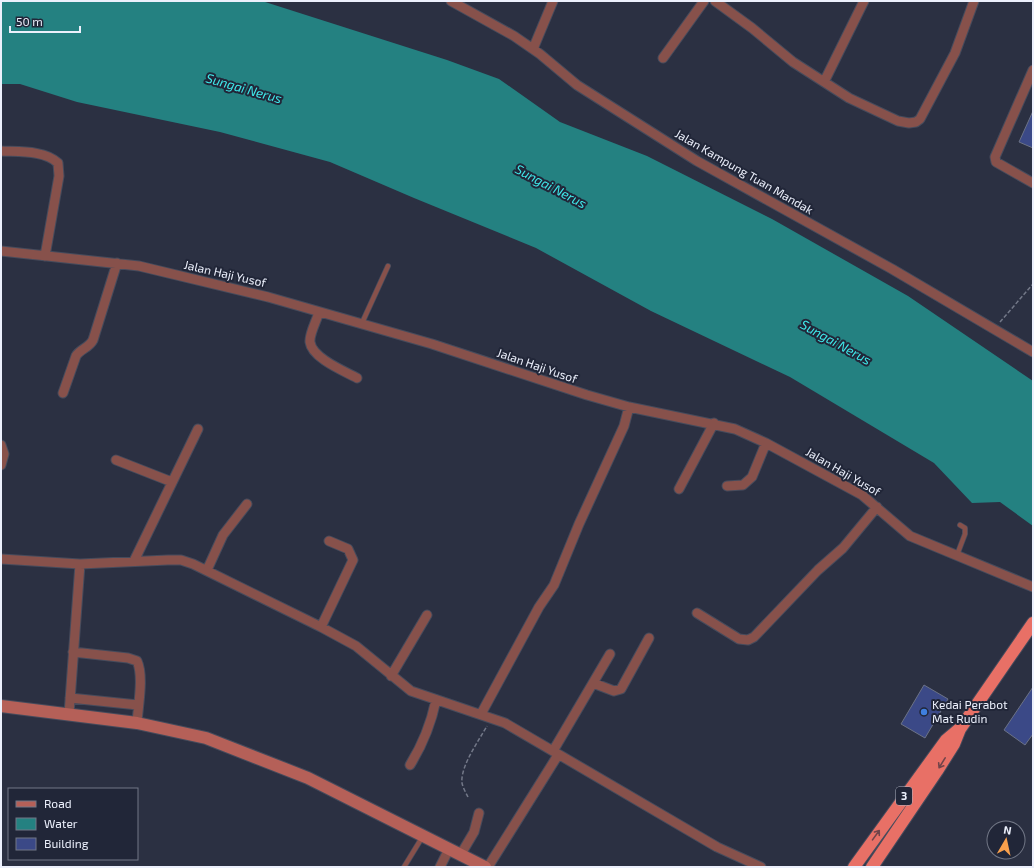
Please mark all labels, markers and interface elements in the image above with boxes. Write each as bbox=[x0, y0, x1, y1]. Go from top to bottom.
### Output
scale bar bbox=[10, 8, 80, 34]
text: 50 m bbox=[16, 14, 43, 28]
water label: Sungai Nerus bbox=[204, 69, 284, 107]
street label: Jalan Kampung Tuan Mandak bbox=[673, 126, 816, 216]
water label: Sungai Nerus bbox=[513, 161, 590, 212]
street label: Jalan Haji Yusof bbox=[183, 257, 268, 290]
water label: Sungai Nerus bbox=[798, 316, 875, 368]
street label: Jalan Haji Yusof bbox=[495, 345, 580, 386]
street label: Jalan Haji Yusof bbox=[803, 444, 884, 499]
place label: Kedai Perabot Mat Rudin bbox=[932, 697, 1008, 725]
marker: Kedai Perabot Mat Rudin bbox=[919, 707, 929, 717]
one-way arrow bbox=[938, 757, 946, 768]
road number: 3 bbox=[896, 787, 912, 805]
legend bbox=[8, 788, 138, 860]
text: Road bbox=[44, 796, 72, 810]
text: Water bbox=[44, 816, 78, 830]
north arrow bbox=[986, 820, 1026, 860]
text: N bbox=[1003, 823, 1013, 837]
one-way arrow bbox=[872, 830, 880, 841]
text: Building bbox=[44, 836, 89, 850]

